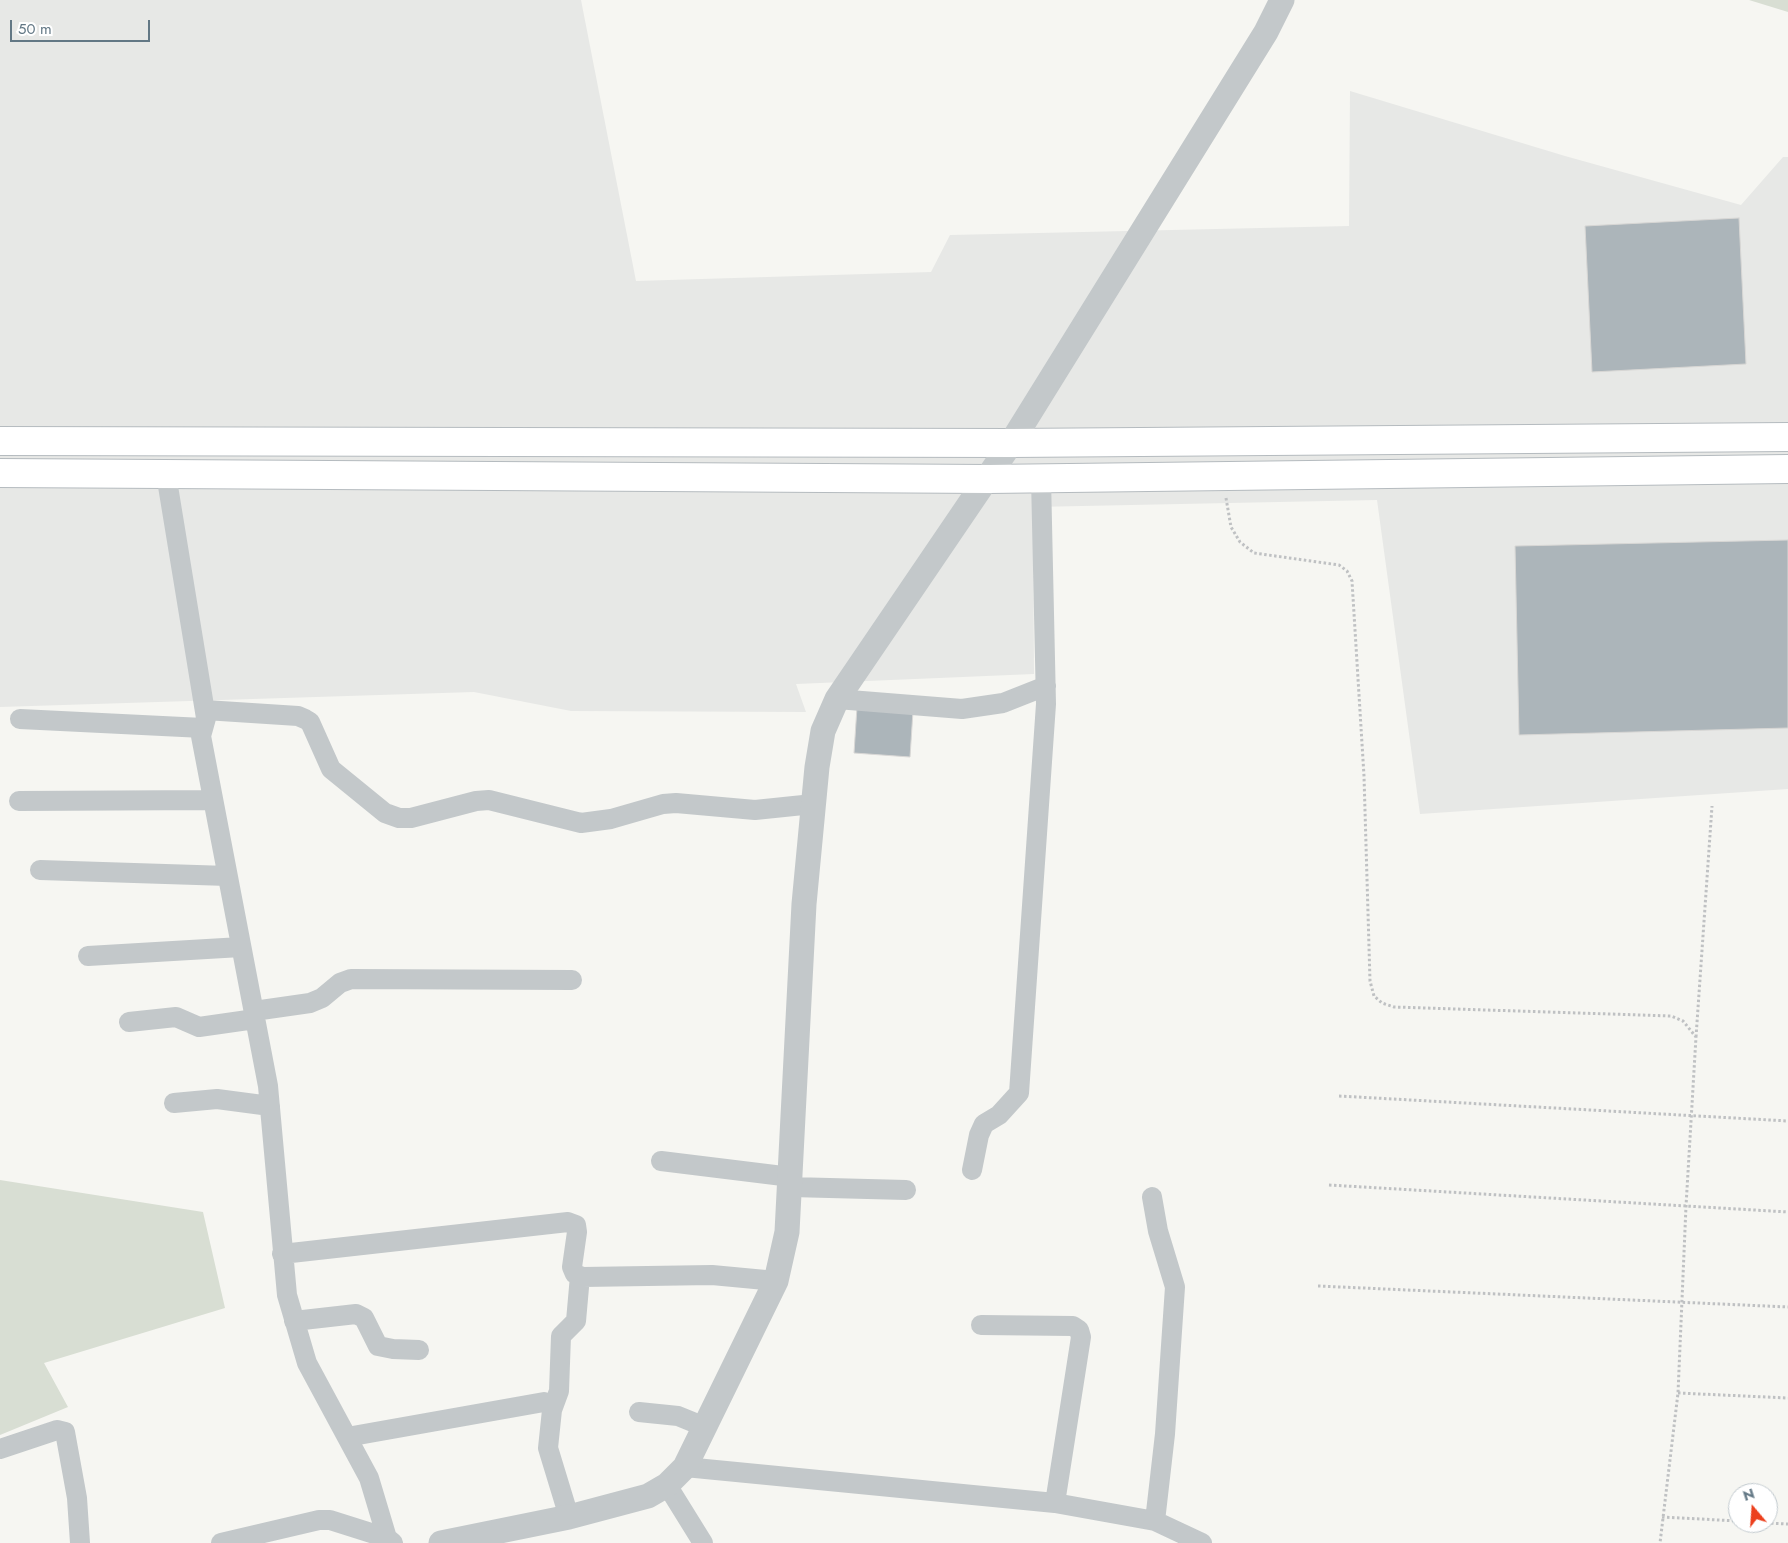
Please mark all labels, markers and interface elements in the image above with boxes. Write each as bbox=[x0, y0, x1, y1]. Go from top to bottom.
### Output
scale bar bbox=[12, 10, 152, 42]
text: 50 m bbox=[18, 18, 52, 40]
north arrow bbox=[1728, 1483, 1778, 1533]
text: N bbox=[1740, 1483, 1757, 1506]

